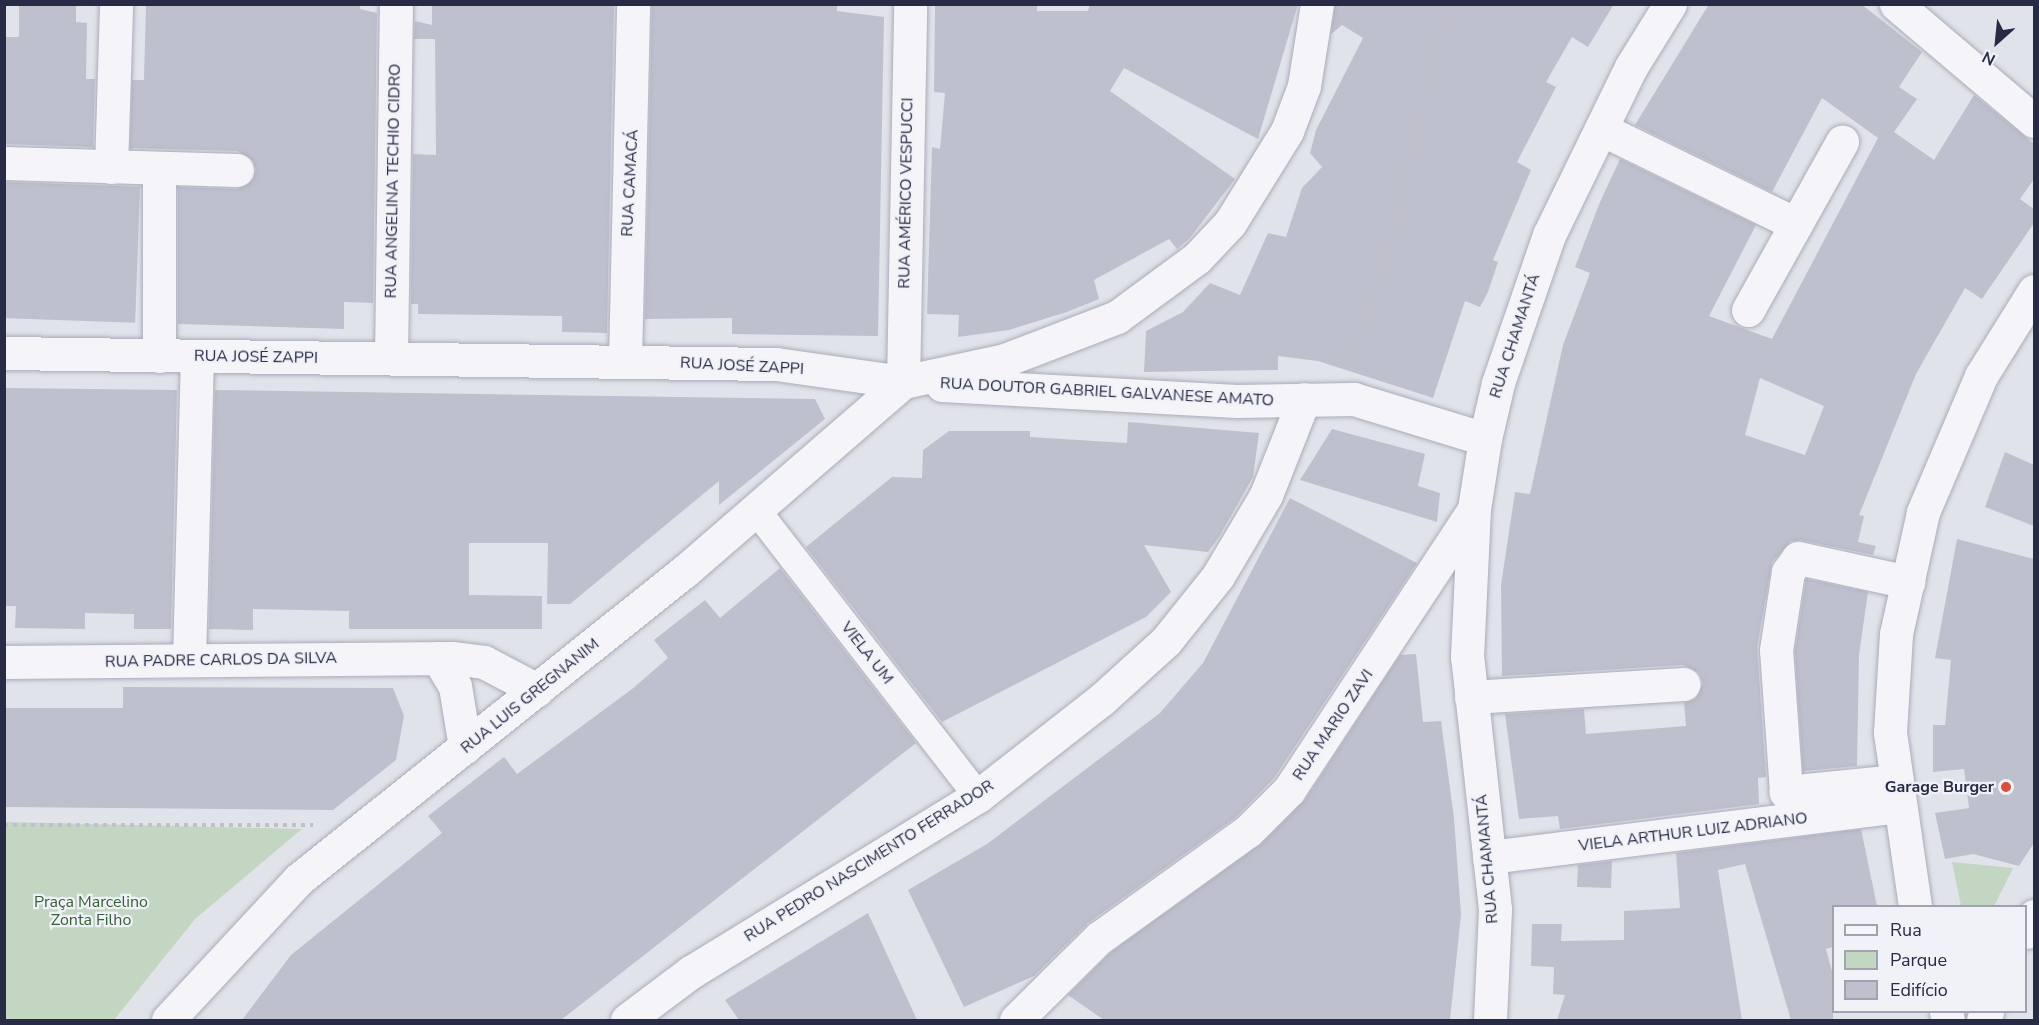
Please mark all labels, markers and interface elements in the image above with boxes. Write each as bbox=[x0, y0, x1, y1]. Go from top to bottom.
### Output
north arrow bbox=[1967, 12, 2027, 72]
text: N bbox=[1979, 46, 1999, 71]
street label: RUA ANGELINA TECHIO CIDRO bbox=[381, 63, 405, 299]
street label: RUA AMÉRICO VESPUCCI bbox=[895, 97, 917, 289]
street label: RUA CAMACÁ bbox=[618, 129, 642, 237]
street label: RUA CHAMANTÁ bbox=[1486, 271, 1544, 401]
street label: RUA JOSÉ ZAPPI bbox=[194, 346, 318, 368]
street label: RUA JOSÉ ZAPPI bbox=[680, 353, 804, 379]
street label: RUA DOUTOR GABRIEL GALVANESE AMATO bbox=[940, 374, 1274, 410]
street label: VIELA UM bbox=[837, 618, 897, 688]
street label: RUA LUIS GREGNANIM bbox=[457, 634, 603, 758]
street label: RUA PADRE CARLOS DA SILVA bbox=[105, 648, 337, 672]
street label: RUA MARIO ZAVI bbox=[1289, 666, 1377, 784]
street label: RUA PEDRO NASCIMENTO FERRADOR bbox=[741, 776, 997, 946]
place label: Garage Burger bbox=[1885, 777, 1994, 797]
marker: Garage Burger bbox=[1999, 780, 2013, 794]
street label: RUA CHAMANTÁ bbox=[1472, 793, 1502, 925]
street label: VIELA ARTHUR LUIZ ADRIANO bbox=[1577, 808, 1809, 856]
park label: Praça Marcelino Zonta Filho bbox=[34, 892, 148, 930]
legend bbox=[1832, 905, 2027, 1013]
text: Rua bbox=[1890, 918, 1922, 942]
text: Parque bbox=[1890, 948, 1947, 972]
text: Edifício bbox=[1890, 978, 1948, 1002]

